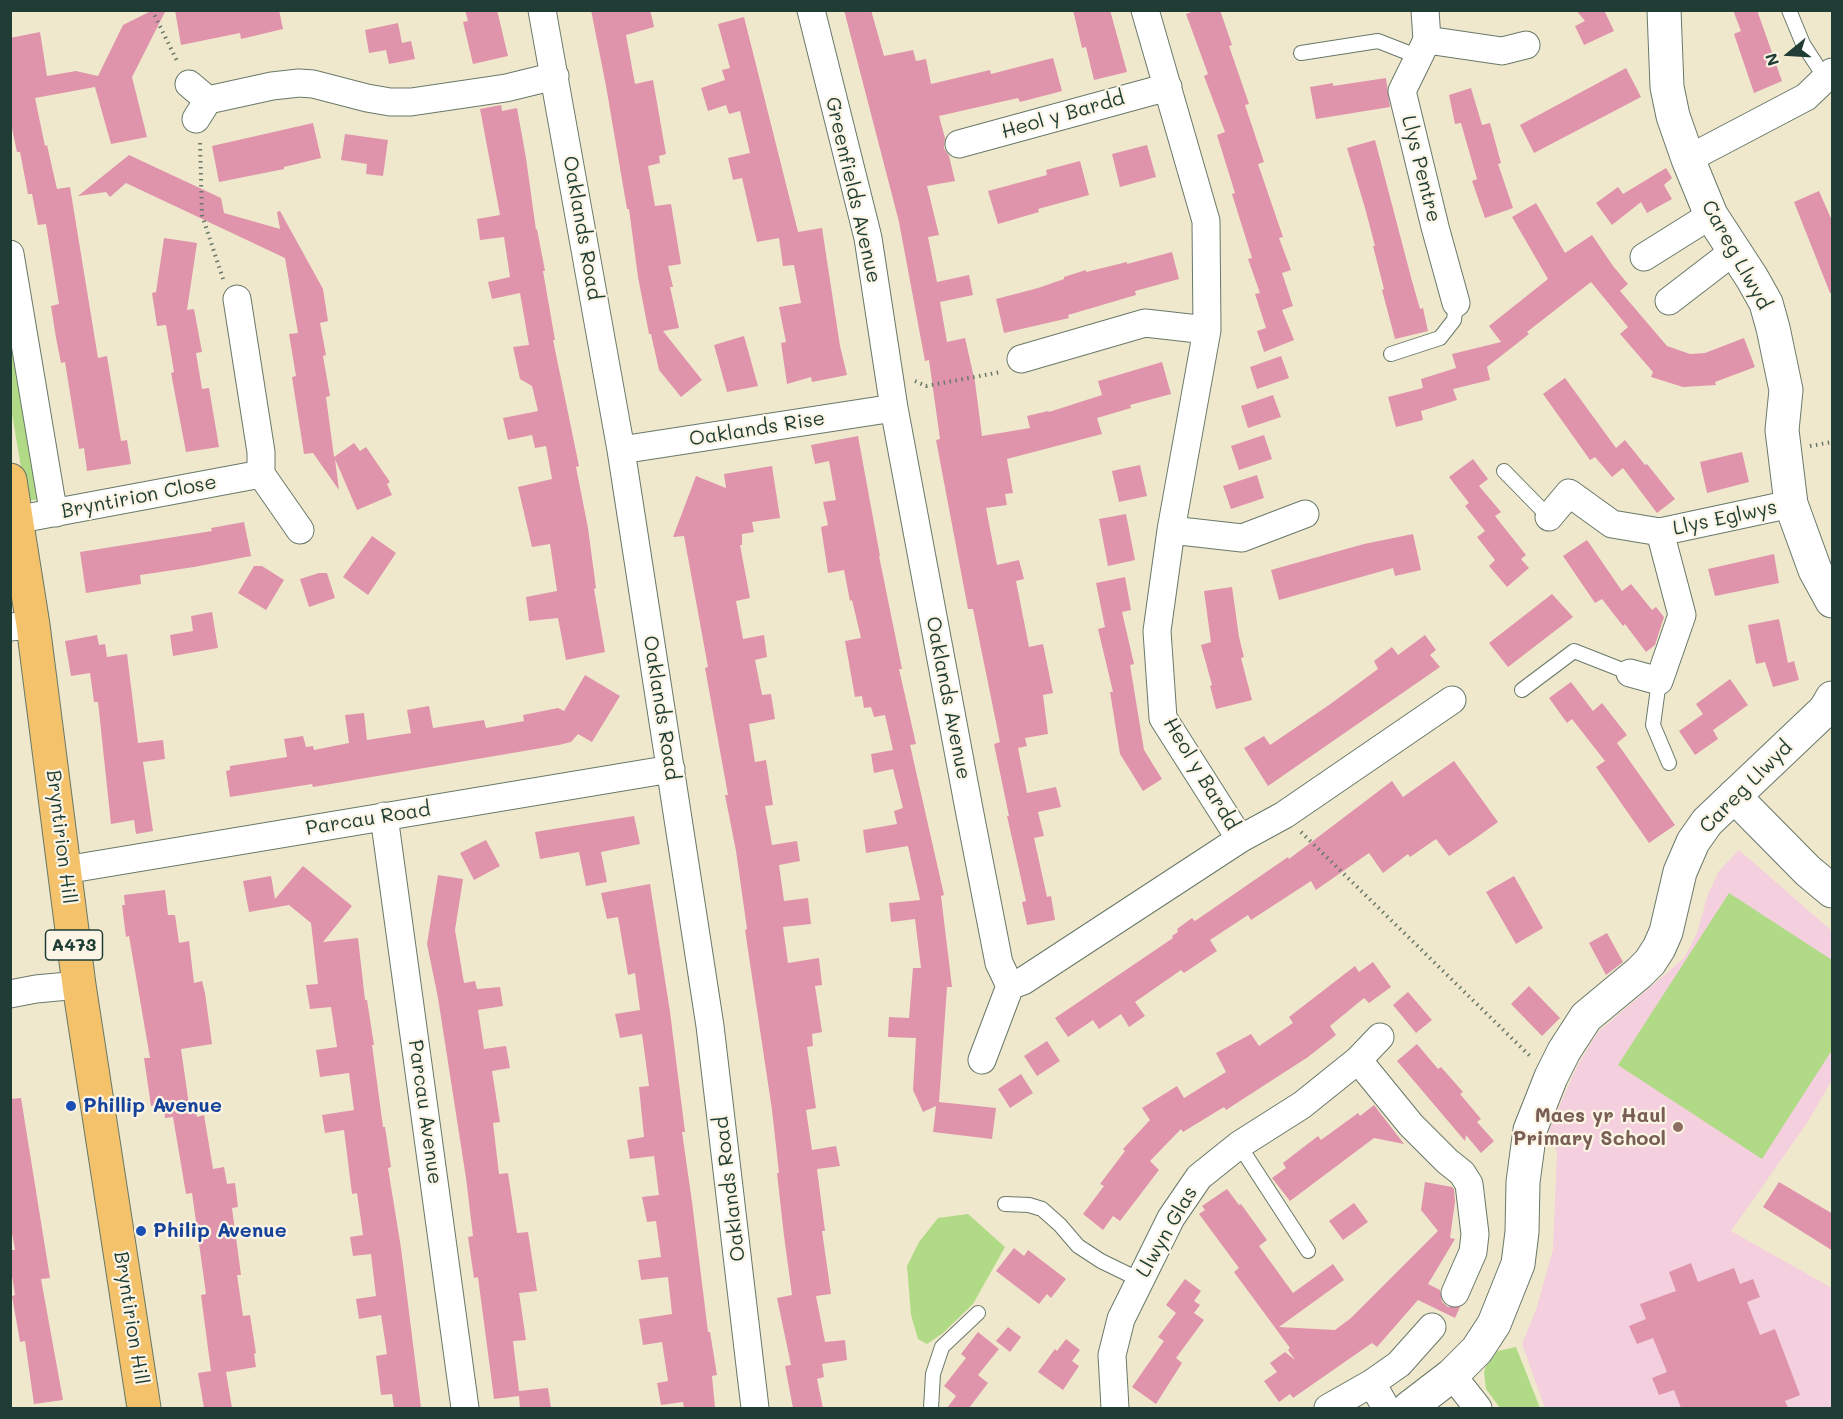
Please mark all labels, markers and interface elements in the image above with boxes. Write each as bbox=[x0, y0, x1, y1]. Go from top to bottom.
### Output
north arrow bbox=[1759, 24, 1819, 84]
text: N bbox=[1760, 51, 1783, 69]
street label: Heol y Bardd bbox=[999, 86, 1127, 144]
street label: Greenfields Avenue bbox=[820, 95, 886, 285]
street label: Llys Pentre bbox=[1396, 113, 1446, 225]
street label: Oaklands Road bbox=[557, 154, 607, 302]
street label: Careg Llwyd bbox=[1696, 196, 1776, 314]
street label: Oaklands Rise bbox=[687, 406, 827, 452]
street label: Bryntirion Close bbox=[59, 470, 219, 524]
street label: Llys Eglwys bbox=[1671, 495, 1779, 541]
street label: Oaklands Avenue bbox=[920, 614, 976, 782]
street label: Oaklands Road bbox=[638, 634, 684, 782]
street label: Heol y Bardd bbox=[1158, 713, 1244, 835]
street label: Careg Llwyd bbox=[1695, 736, 1797, 838]
street label: Bryntirion Hill bbox=[41, 769, 81, 905]
street label: Parcau Road bbox=[304, 797, 432, 841]
road number: A473 bbox=[46, 930, 103, 960]
street label: Parcau Avenue bbox=[403, 1038, 447, 1186]
place label: Phillip Avenue bbox=[83, 1094, 222, 1118]
marker: Phillip Avenue bbox=[64, 1099, 78, 1113]
place label: Maes yr Haul Primary School bbox=[1513, 1104, 1666, 1151]
street label: Oaklands Road bbox=[709, 1115, 751, 1263]
marker: Maes yr Haul Primary School bbox=[1671, 1120, 1685, 1134]
street label: Llwyn Glas bbox=[1131, 1182, 1203, 1282]
place label: Philip Avenue bbox=[153, 1219, 287, 1243]
marker: Philip Avenue bbox=[134, 1224, 148, 1238]
street label: Bryntirion Hill bbox=[109, 1250, 153, 1386]

